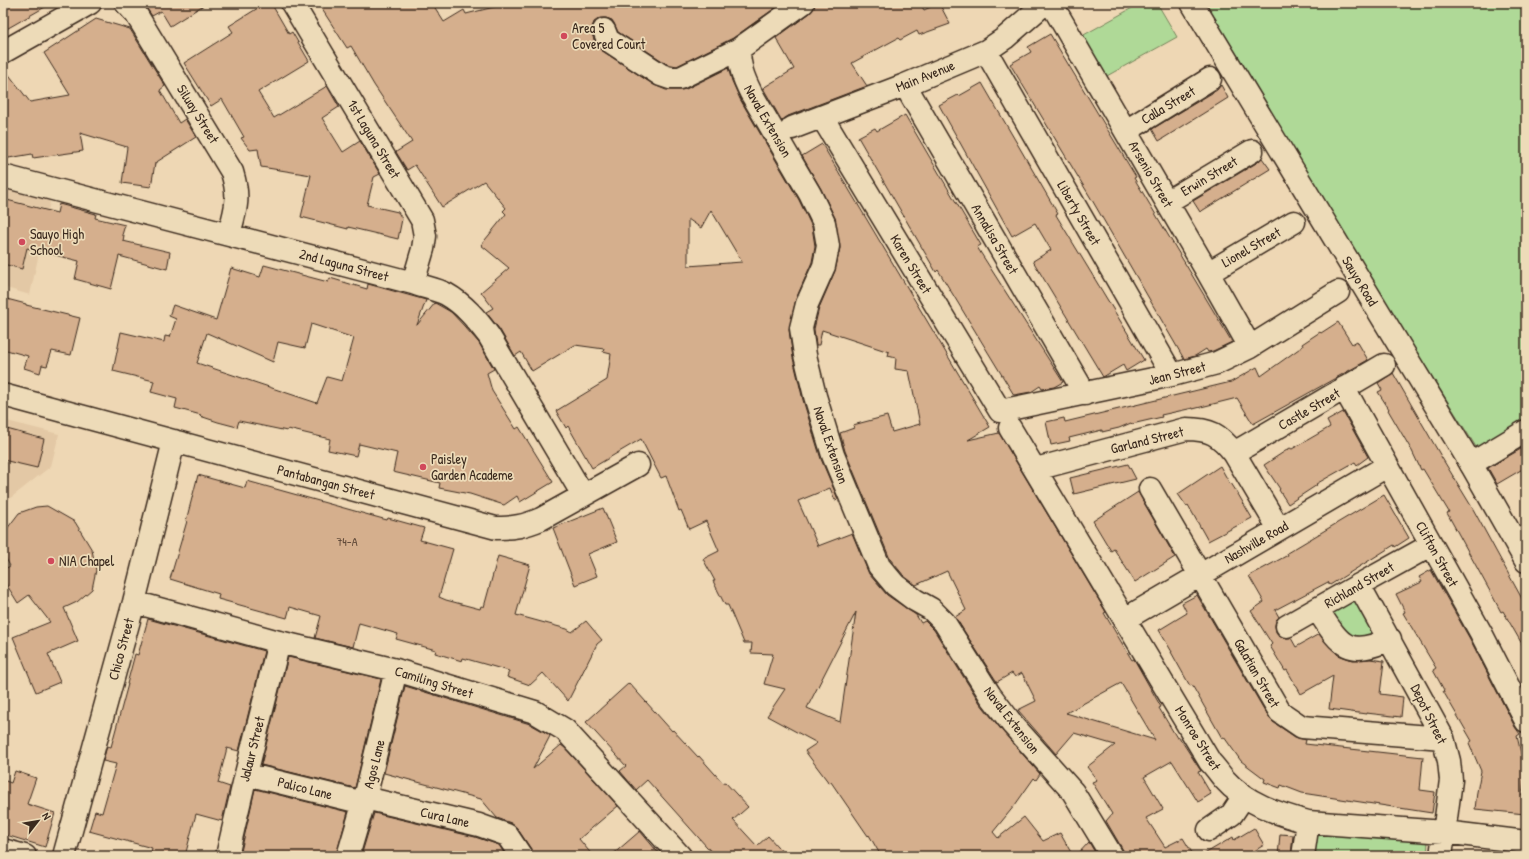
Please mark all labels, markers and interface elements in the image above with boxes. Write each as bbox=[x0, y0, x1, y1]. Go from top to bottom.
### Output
place label: Area 5 Covered Court bbox=[572, 18, 645, 53]
marker: Area 5 Covered Court bbox=[559, 31, 569, 41]
street label: Main Avenue bbox=[893, 55, 958, 96]
street label: Siluay Street bbox=[172, 81, 224, 147]
street label: Naval Extension bbox=[740, 81, 797, 160]
street label: Calla Street bbox=[1137, 81, 1199, 128]
street label: 1st Laguna Street bbox=[343, 96, 405, 182]
street label: Arsenio Street bbox=[1125, 137, 1178, 211]
street label: Erwin Street bbox=[1177, 151, 1241, 200]
street label: Liberty Street bbox=[1052, 177, 1106, 249]
street label: Annalisa Street bbox=[968, 200, 1023, 278]
street label: Lionel Street bbox=[1218, 222, 1284, 271]
place label: Sauyo High School bbox=[30, 224, 84, 259]
street label: Karen Street bbox=[886, 231, 937, 297]
marker: Sauyo High School bbox=[17, 237, 27, 247]
street label: 2nd Laguna Street bbox=[297, 243, 391, 287]
street label: Sauyo Road bbox=[1337, 252, 1383, 310]
street label: Jean Street bbox=[1146, 356, 1208, 389]
street label: Castle Street bbox=[1274, 383, 1343, 434]
street label: Naval Extension bbox=[809, 404, 854, 486]
street label: Garland Street bbox=[1108, 421, 1185, 458]
place label: Paisley Garden Academe bbox=[431, 449, 513, 484]
street label: Pantabangan Street bbox=[275, 459, 377, 505]
marker: Paisley Garden Academe bbox=[418, 462, 428, 472]
street label: Nashville Road bbox=[1220, 515, 1292, 567]
street label: Clifton Street bbox=[1412, 518, 1463, 590]
house number: 74-A bbox=[336, 533, 358, 550]
place label: NIA Chapel bbox=[59, 551, 114, 571]
marker: NIA Chapel bbox=[46, 556, 56, 566]
street label: Richland Street bbox=[1320, 557, 1397, 612]
street label: Chico Street bbox=[103, 616, 138, 682]
street label: Galatian Street bbox=[1230, 635, 1285, 711]
street label: Camiling Street bbox=[392, 661, 476, 703]
street label: Depot Street bbox=[1406, 681, 1452, 748]
street label: Naval Extension bbox=[980, 682, 1045, 757]
street label: Monroe Street bbox=[1171, 702, 1226, 774]
street label: Jalaur Street bbox=[234, 714, 269, 784]
street label: Agos Lane bbox=[358, 737, 390, 791]
street label: Palico Lane bbox=[276, 772, 335, 804]
north arrow bbox=[18, 801, 58, 841]
street label: Cura Lane bbox=[419, 802, 472, 831]
text: N bbox=[39, 810, 54, 822]

